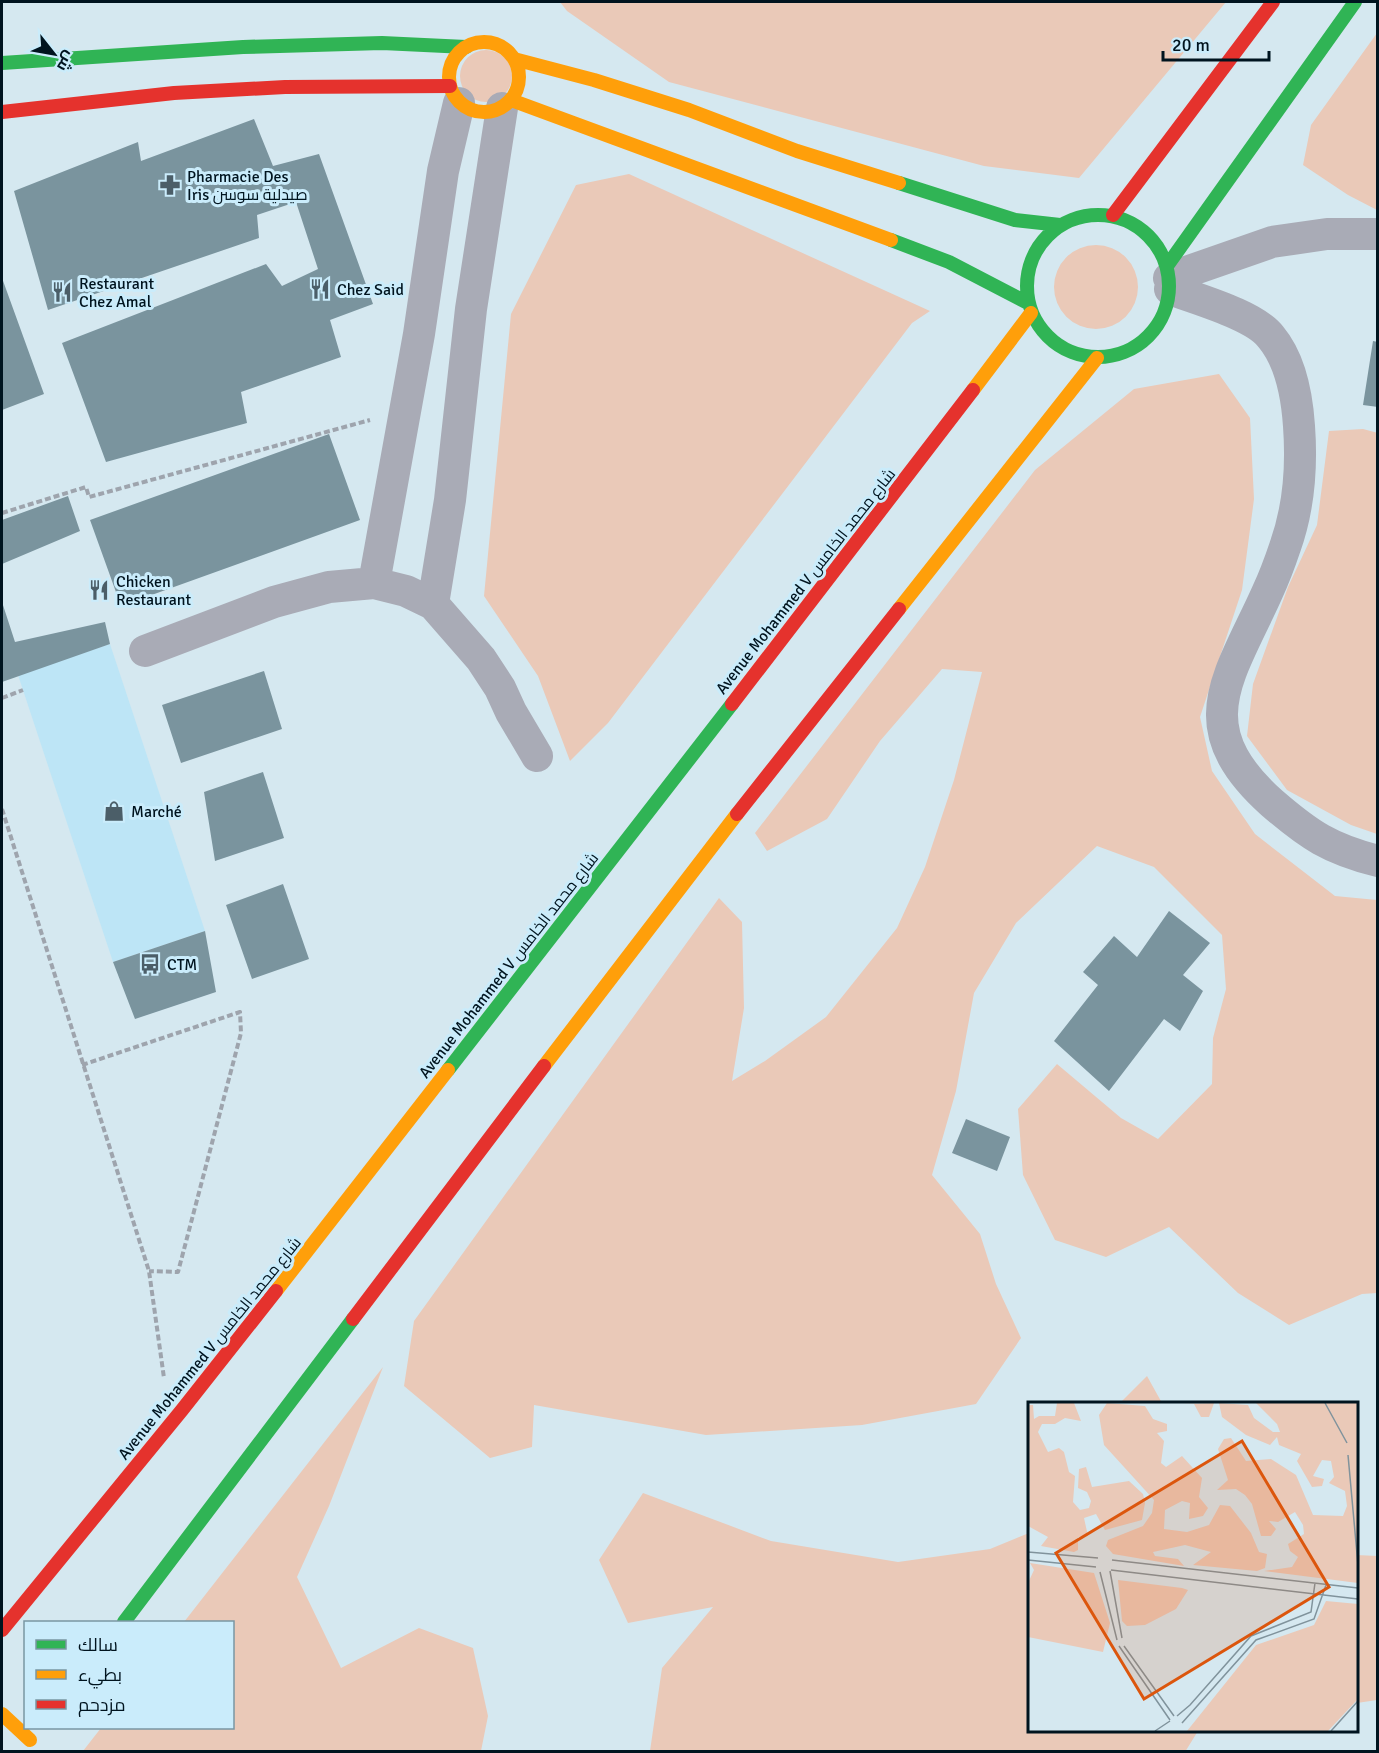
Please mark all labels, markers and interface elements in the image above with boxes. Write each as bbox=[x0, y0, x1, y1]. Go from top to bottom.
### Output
north arrow bbox=[24, 24, 84, 84]
scale bar bbox=[1163, 24, 1270, 62]
text: 20 m bbox=[1172, 34, 1210, 56]
text: ش bbox=[52, 47, 80, 75]
place label: Pharmacie Des Iris صيدلية سوسن bbox=[187, 167, 308, 205]
pharmacy icon: Pharmacie Des Iris صيدلية سوسن bbox=[158, 173, 182, 197]
place label: Restaurant Chez Amal bbox=[79, 274, 154, 312]
restaurant icon: Chez Said bbox=[308, 277, 332, 301]
restaurant icon: Restaurant Chez Amal bbox=[50, 280, 74, 304]
place label: Chez Said bbox=[337, 280, 404, 300]
street label: Avenue Mohammed V شارع محمد الخامس bbox=[712, 465, 901, 699]
place label: Chicken Restaurant bbox=[116, 572, 191, 610]
restaurant icon: Chicken Restaurant bbox=[87, 578, 111, 602]
shop icon: Marché bbox=[102, 799, 126, 823]
place label: Marché bbox=[131, 802, 182, 822]
street label: Avenue Mohammed V شارع محمد الخامس bbox=[415, 849, 604, 1083]
bus stop icon: CTM bbox=[138, 952, 162, 976]
place label: CTM bbox=[167, 955, 197, 975]
street label: Avenue Mohammed V شارع محمد الخامس bbox=[114, 1233, 307, 1465]
inset map bbox=[1028, 1402, 1358, 1732]
legend bbox=[24, 1621, 234, 1729]
text: سالك bbox=[78, 1634, 118, 1656]
text: بطيء bbox=[78, 1664, 122, 1689]
text: مزدحم bbox=[78, 1694, 126, 1717]

